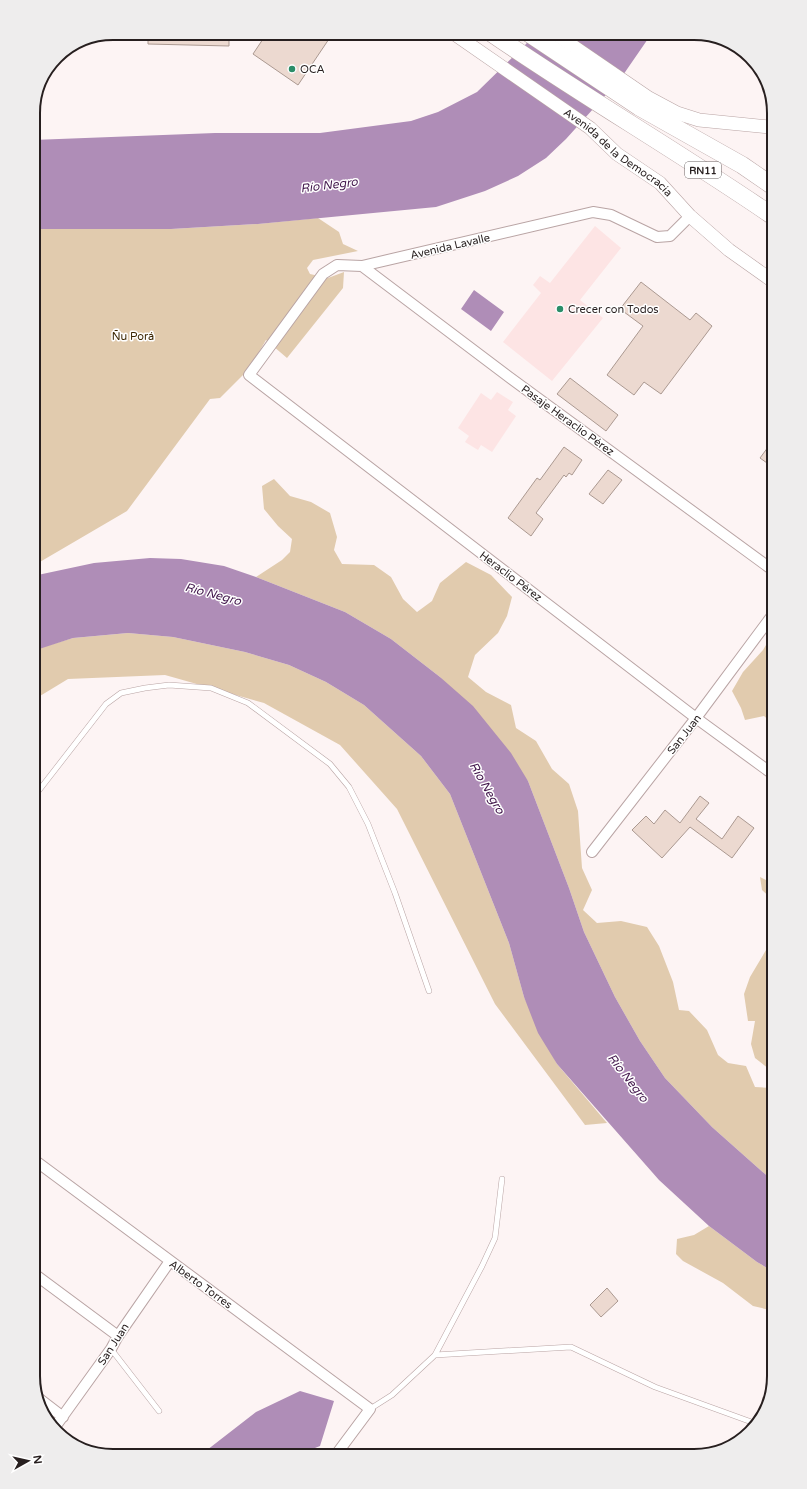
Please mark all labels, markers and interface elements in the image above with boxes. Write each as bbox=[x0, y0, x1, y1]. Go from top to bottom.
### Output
place label: OCA bbox=[300, 63, 325, 76]
marker: OCA bbox=[287, 64, 297, 74]
street label: Avenida de la Democracia bbox=[561, 106, 675, 199]
road number: RN11 bbox=[685, 162, 721, 178]
water label: Río Negro bbox=[300, 174, 359, 195]
street label: Avenida Lavalle bbox=[409, 231, 491, 262]
place label: Crecer con Todos bbox=[568, 303, 659, 316]
marker: Crecer con Todos bbox=[555, 304, 565, 314]
park label: Ñu Porá bbox=[112, 330, 154, 343]
street label: Pasaje Heraclio Pérez bbox=[519, 382, 617, 459]
street label: Heraclio Pérez bbox=[477, 549, 545, 604]
water label: Río Negro bbox=[183, 580, 243, 608]
street label: San Juan bbox=[665, 712, 704, 757]
water label: Río Negro bbox=[467, 760, 508, 817]
water label: Río Negro bbox=[605, 1051, 652, 1106]
street label: Alberto Torres bbox=[167, 1257, 235, 1312]
street label: San Juan bbox=[95, 1321, 132, 1368]
north arrow bbox=[8, 1441, 48, 1481]
text: N bbox=[30, 1454, 44, 1465]

